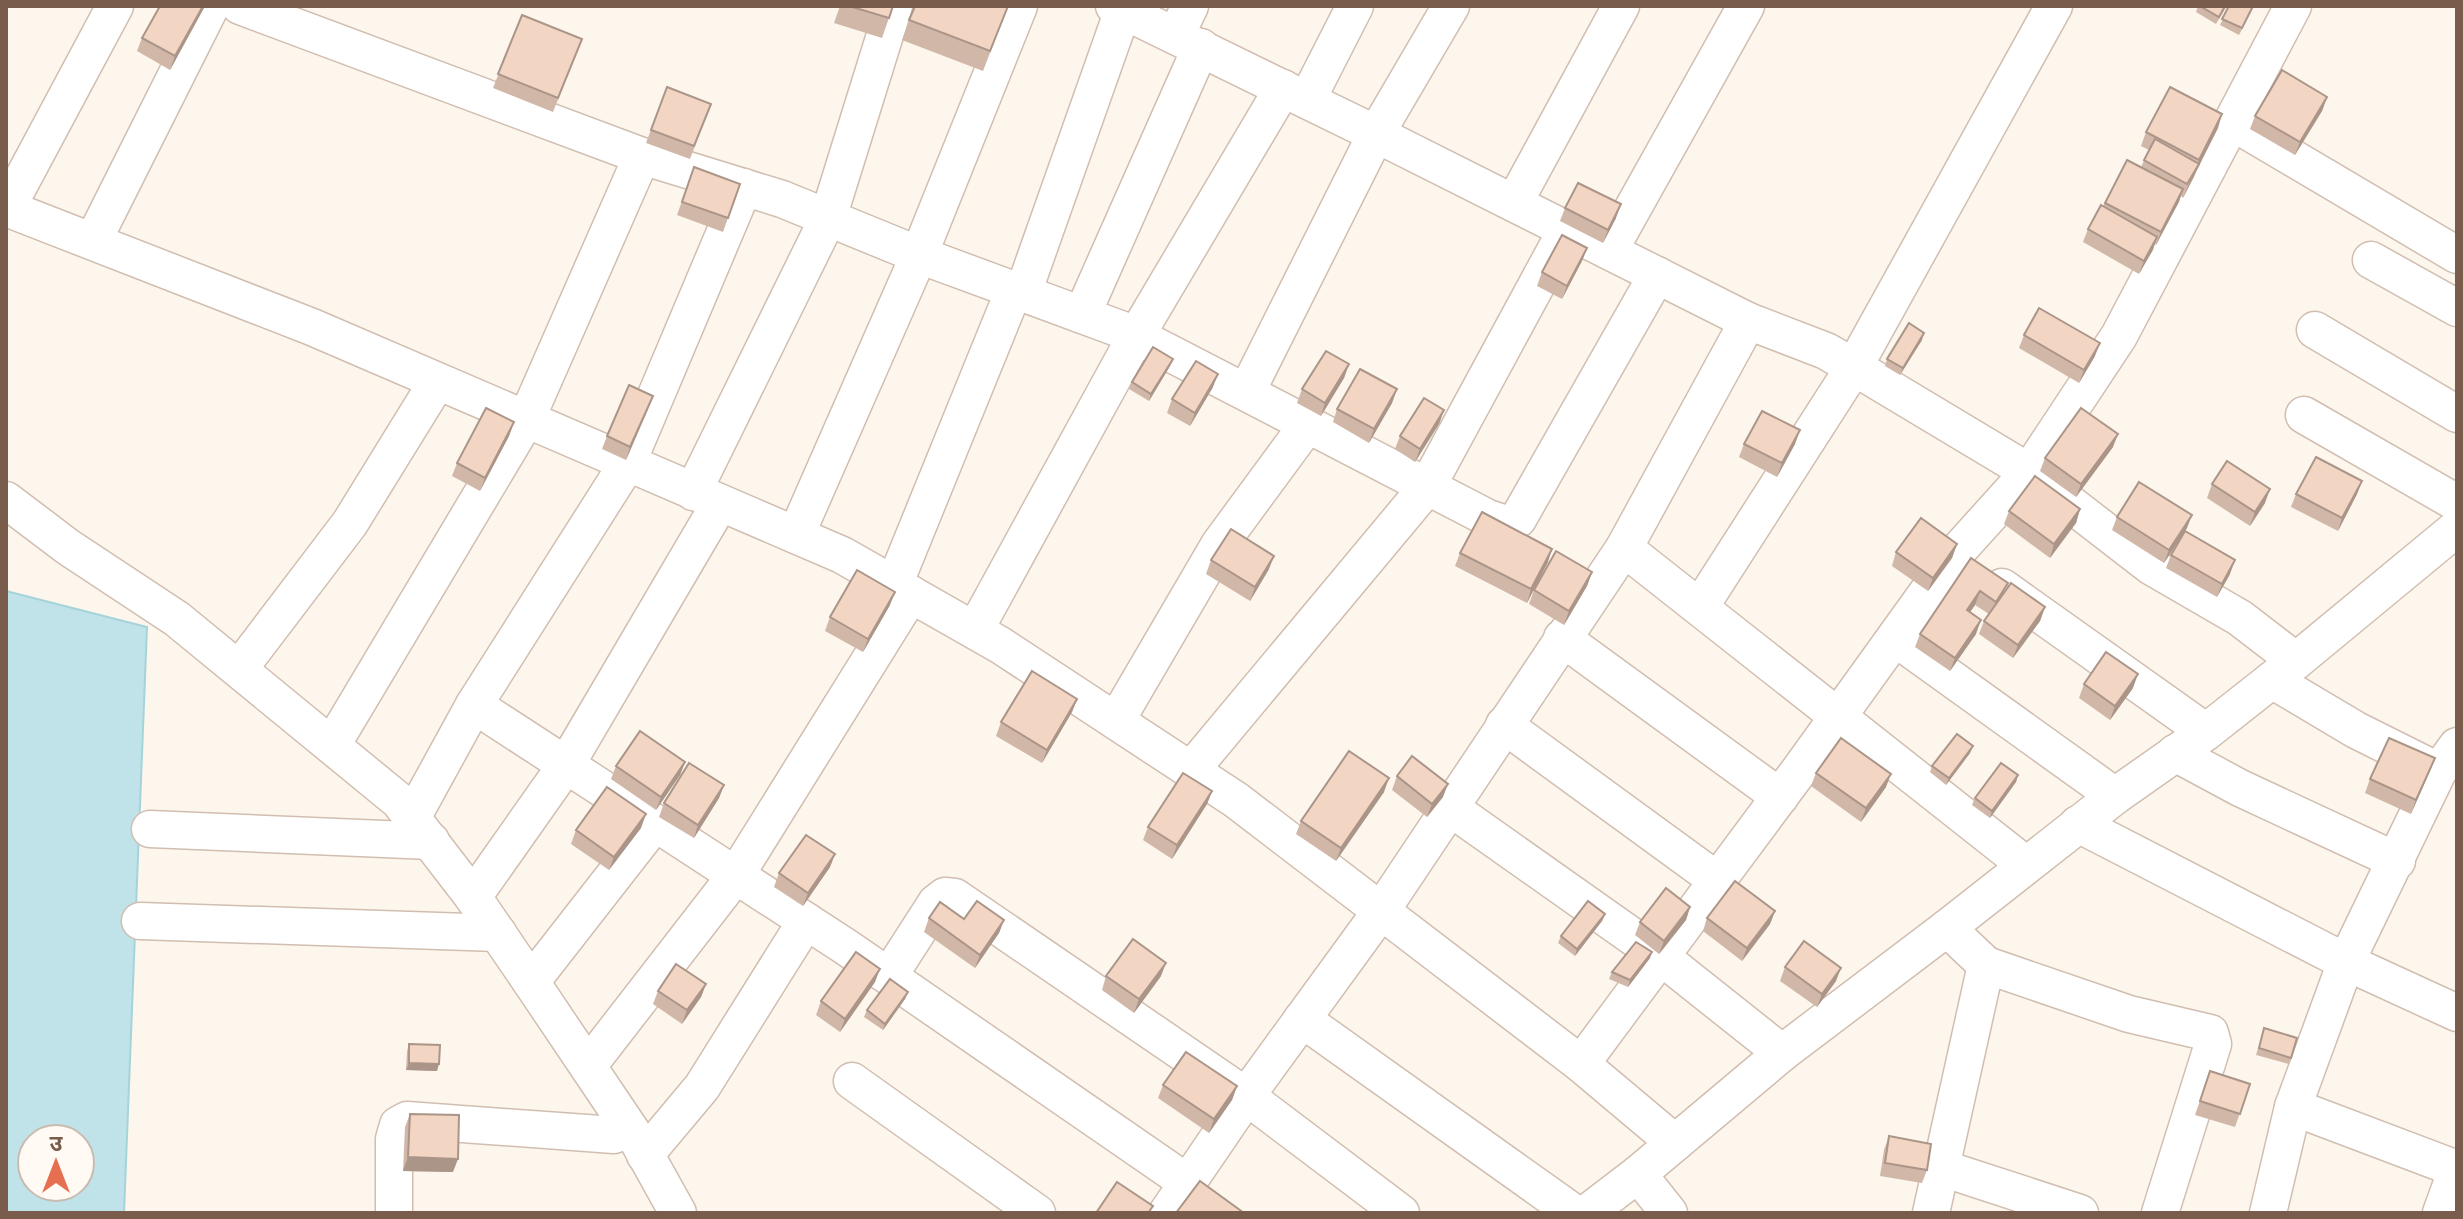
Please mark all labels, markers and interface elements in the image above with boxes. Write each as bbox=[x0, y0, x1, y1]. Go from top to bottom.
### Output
north arrow bbox=[16, 1123, 96, 1203]
text: उ bbox=[50, 1132, 64, 1159]

